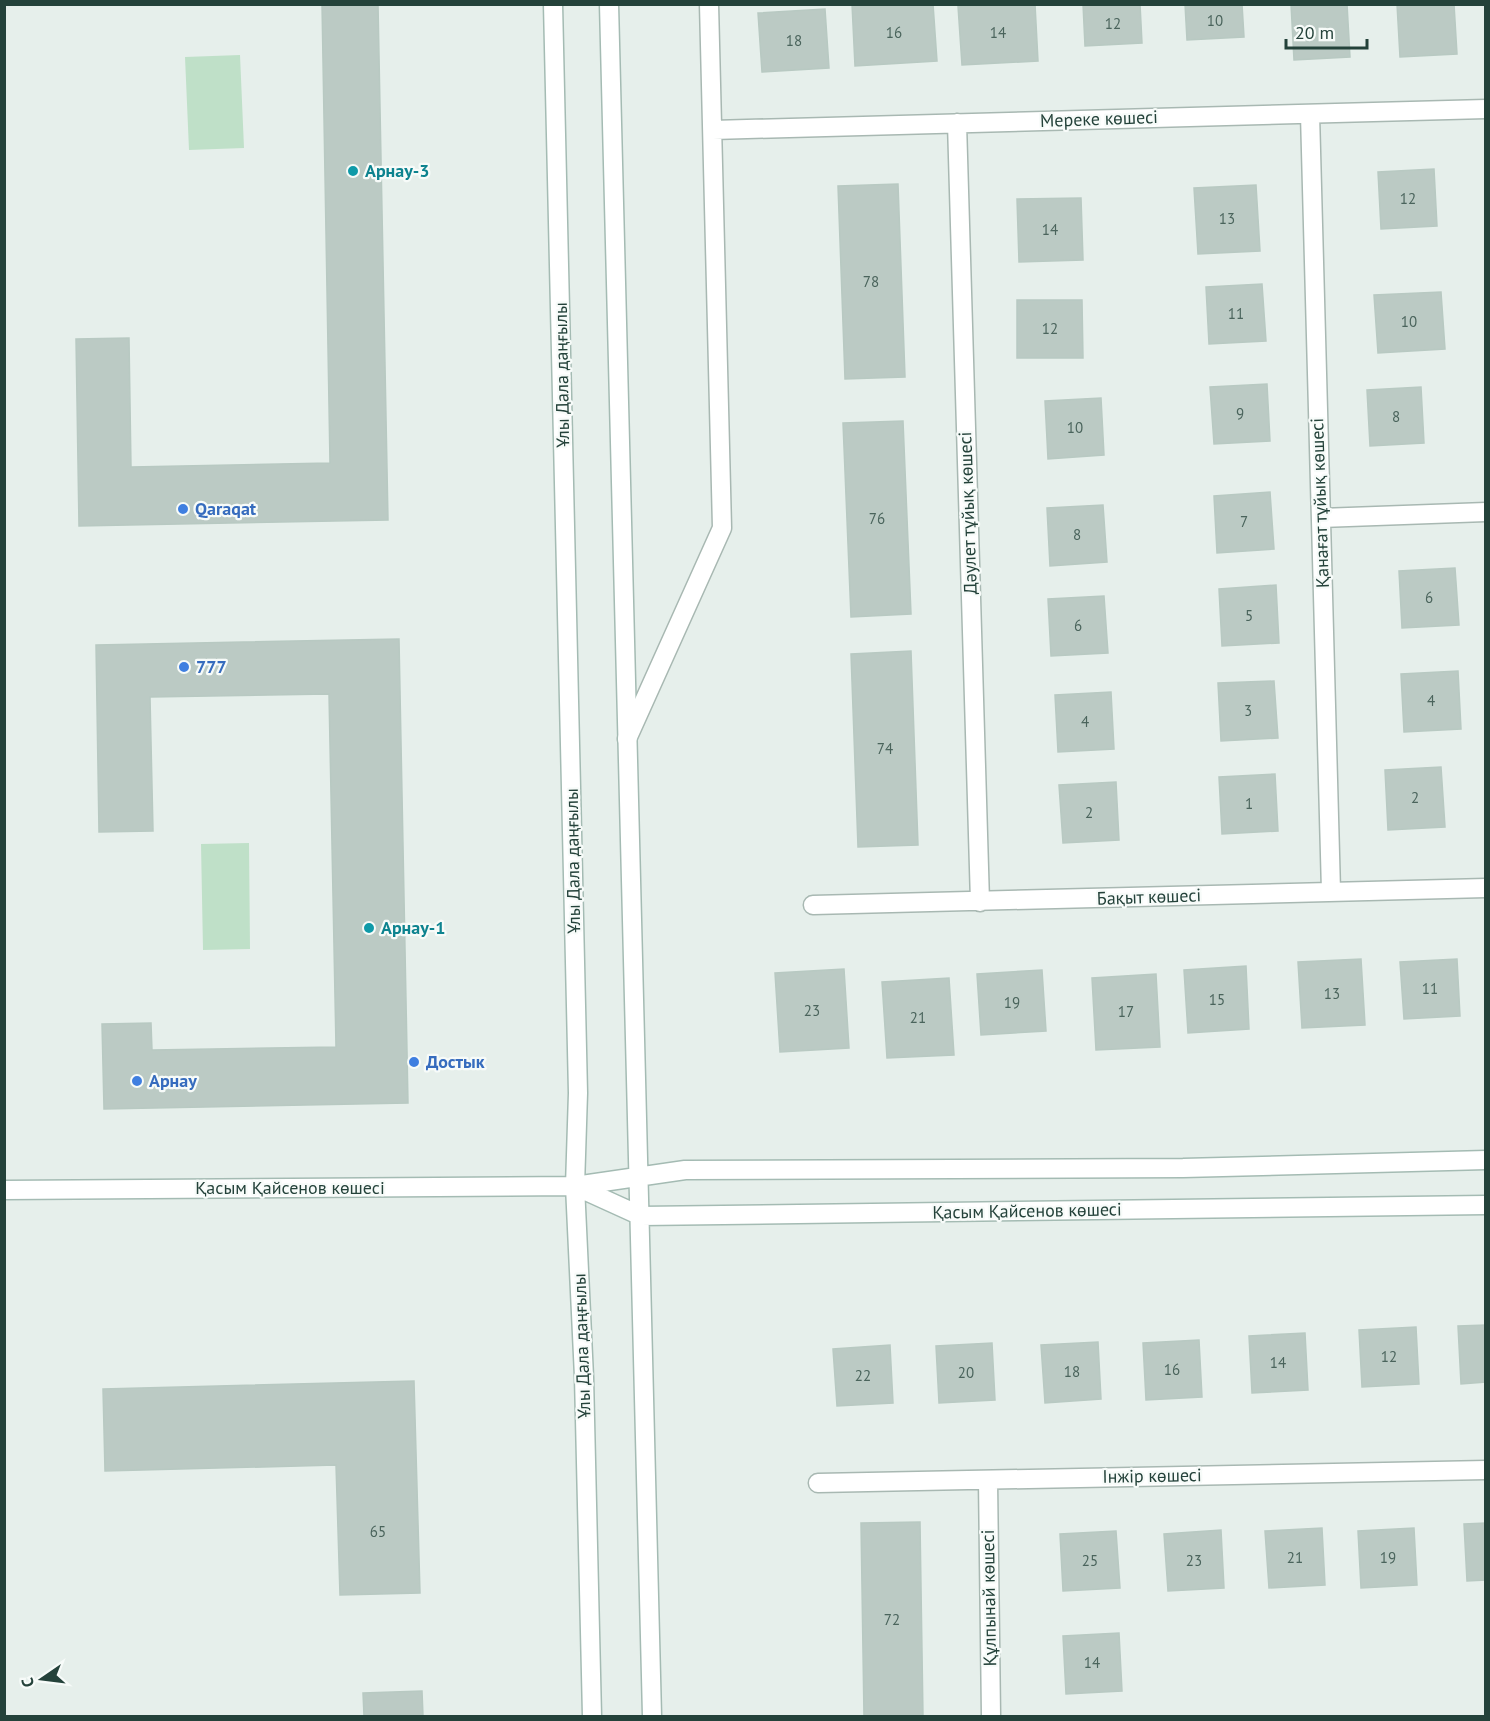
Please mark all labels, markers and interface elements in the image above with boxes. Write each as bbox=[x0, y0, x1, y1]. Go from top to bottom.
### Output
house number: 10 bbox=[1207, 11, 1223, 30]
scale bar bbox=[1286, 12, 1367, 50]
house number: 12 bbox=[1105, 14, 1121, 33]
text: 20 m bbox=[1295, 21, 1334, 44]
house number: 16 bbox=[886, 23, 902, 42]
house number: 14 bbox=[990, 23, 1006, 42]
house number: 18 bbox=[786, 31, 802, 50]
street label: Мереке көшесі bbox=[1040, 105, 1158, 132]
place label: Арнау-3 bbox=[365, 159, 430, 182]
marker: Арнау-3 bbox=[346, 164, 360, 178]
house number: 12 bbox=[1400, 189, 1416, 208]
house number: 13 bbox=[1219, 209, 1235, 228]
house number: 14 bbox=[1042, 220, 1058, 239]
house number: 78 bbox=[863, 272, 879, 291]
street label: Ұлы Дала даңғылы bbox=[549, 302, 574, 448]
house number: 11 bbox=[1228, 304, 1244, 323]
house number: 10 bbox=[1401, 312, 1417, 331]
house number: 12 bbox=[1042, 319, 1058, 338]
house number: 9 bbox=[1236, 404, 1244, 423]
house number: 8 bbox=[1392, 407, 1400, 426]
house number: 10 bbox=[1067, 418, 1083, 437]
street label: Қанағат тұйық көшесі bbox=[1305, 418, 1334, 588]
street label: Дәулет тұйық көшесі bbox=[953, 431, 982, 595]
place label: Qaraqat bbox=[195, 497, 257, 520]
marker: Qaraqat bbox=[176, 502, 190, 516]
house number: 76 bbox=[869, 509, 885, 528]
house number: 7 bbox=[1240, 512, 1248, 531]
house number: 8 bbox=[1073, 525, 1081, 544]
house number: 6 bbox=[1425, 588, 1433, 607]
house number: 5 bbox=[1245, 606, 1253, 625]
house number: 6 bbox=[1074, 616, 1082, 635]
place label: 777 bbox=[196, 655, 227, 678]
marker: 777 bbox=[177, 660, 191, 674]
house number: 4 bbox=[1427, 691, 1435, 710]
house number: 3 bbox=[1244, 701, 1252, 720]
house number: 4 bbox=[1081, 712, 1089, 731]
house number: 74 bbox=[877, 739, 893, 758]
street label: Ұлы Дала даңғылы bbox=[560, 788, 585, 934]
house number: 2 bbox=[1411, 788, 1419, 807]
house number: 1 bbox=[1245, 794, 1253, 813]
house number: 2 bbox=[1085, 803, 1093, 822]
street label: Бақыт көшесі bbox=[1096, 883, 1202, 910]
place label: Арнау-1 bbox=[381, 916, 446, 939]
marker: Арнау-1 bbox=[362, 921, 376, 935]
house number: 11 bbox=[1422, 979, 1438, 998]
house number: 13 bbox=[1324, 984, 1340, 1003]
house number: 15 bbox=[1209, 990, 1225, 1009]
house number: 19 bbox=[1004, 993, 1020, 1012]
house number: 23 bbox=[804, 1001, 820, 1020]
house number: 17 bbox=[1118, 1002, 1134, 1021]
house number: 21 bbox=[910, 1008, 926, 1027]
place label: Достык bbox=[426, 1050, 485, 1073]
marker: Достык bbox=[407, 1055, 421, 1069]
place label: Арнау bbox=[149, 1069, 197, 1092]
marker: Арнау bbox=[130, 1074, 144, 1088]
street label: Қасым Қайсенов көшесі bbox=[195, 1176, 385, 1199]
street label: Қасым Қайсенов көшесі bbox=[932, 1197, 1122, 1224]
street label: Ұлы Дала даңғылы bbox=[567, 1273, 596, 1419]
house number: 12 bbox=[1381, 1347, 1397, 1366]
house number: 14 bbox=[1270, 1353, 1286, 1372]
house number: 16 bbox=[1164, 1360, 1180, 1379]
house number: 18 bbox=[1064, 1362, 1080, 1381]
house number: 20 bbox=[958, 1363, 974, 1382]
house number: 22 bbox=[855, 1366, 871, 1385]
street label: Інжір көшесі bbox=[1102, 1463, 1202, 1488]
house number: 65 bbox=[370, 1522, 386, 1541]
street label: Құлпынай көшесі bbox=[976, 1529, 1001, 1667]
house number: 21 bbox=[1287, 1548, 1303, 1567]
house number: 19 bbox=[1380, 1548, 1396, 1567]
house number: 25 bbox=[1082, 1551, 1098, 1570]
house number: 23 bbox=[1186, 1551, 1202, 1570]
house number: 72 bbox=[884, 1610, 900, 1629]
north arrow bbox=[12, 1649, 72, 1709]
house number: 14 bbox=[1084, 1653, 1100, 1672]
text: С bbox=[17, 1676, 38, 1689]

